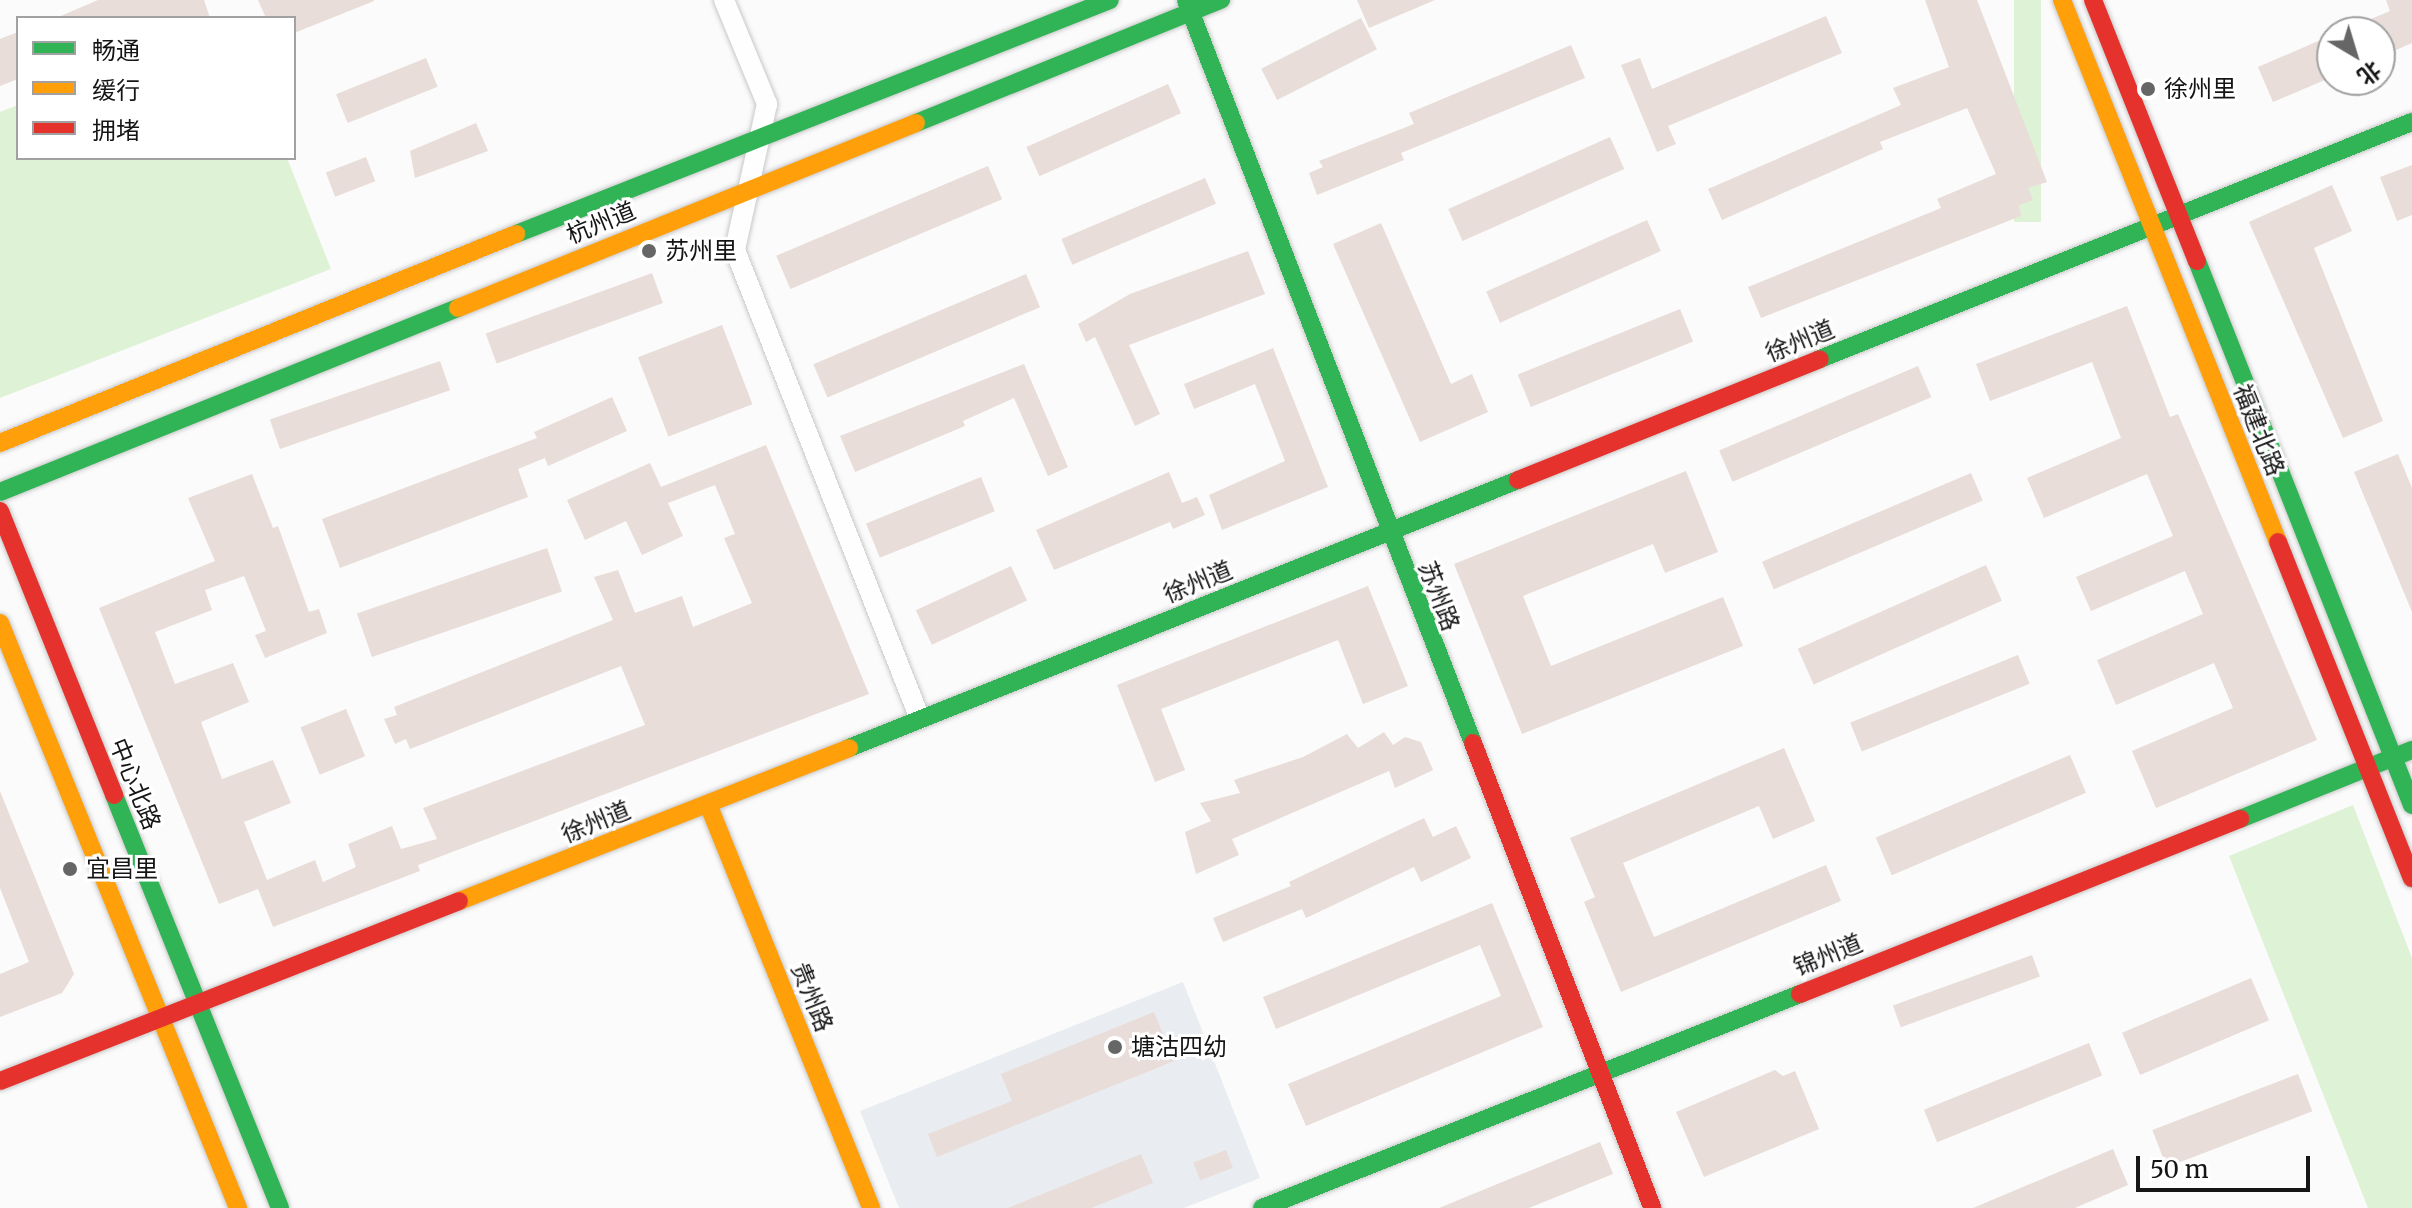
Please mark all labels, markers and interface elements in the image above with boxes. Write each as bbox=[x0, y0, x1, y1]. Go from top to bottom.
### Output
legend bbox=[16, 16, 296, 160]
north arrow bbox=[2316, 16, 2396, 96]
text: 畅通 bbox=[92, 35, 140, 66]
text: 北 bbox=[2352, 56, 2387, 91]
text: 缓行 bbox=[92, 75, 140, 106]
place label: 徐州里 bbox=[2164, 75, 2236, 103]
marker: 徐州里 bbox=[2139, 80, 2157, 98]
text: 拥堵 bbox=[92, 115, 140, 146]
street label: 杭州道 bbox=[562, 196, 640, 250]
place label: 苏州里 bbox=[665, 237, 737, 265]
marker: 苏州里 bbox=[640, 242, 658, 260]
street label: 徐州道 bbox=[1761, 314, 1839, 368]
street label: 福建北路 bbox=[2228, 380, 2290, 480]
street label: 徐州道 bbox=[1159, 555, 1237, 609]
street label: 苏州路 bbox=[1413, 557, 1465, 635]
street label: 中心北路 bbox=[104, 734, 166, 834]
street label: 徐州道 bbox=[557, 795, 635, 849]
place label: 宜昌里 bbox=[86, 855, 158, 883]
marker: 宜昌里 bbox=[61, 860, 79, 878]
street label: 锦州道 bbox=[1789, 928, 1867, 982]
street label: 贵州路 bbox=[785, 958, 839, 1036]
place label: 塘沽四幼 bbox=[1131, 1033, 1227, 1061]
marker: 塘沽四幼 bbox=[1106, 1038, 1124, 1056]
scale bar bbox=[2140, 1140, 2314, 1190]
text: 50 m bbox=[2150, 1154, 2209, 1185]

